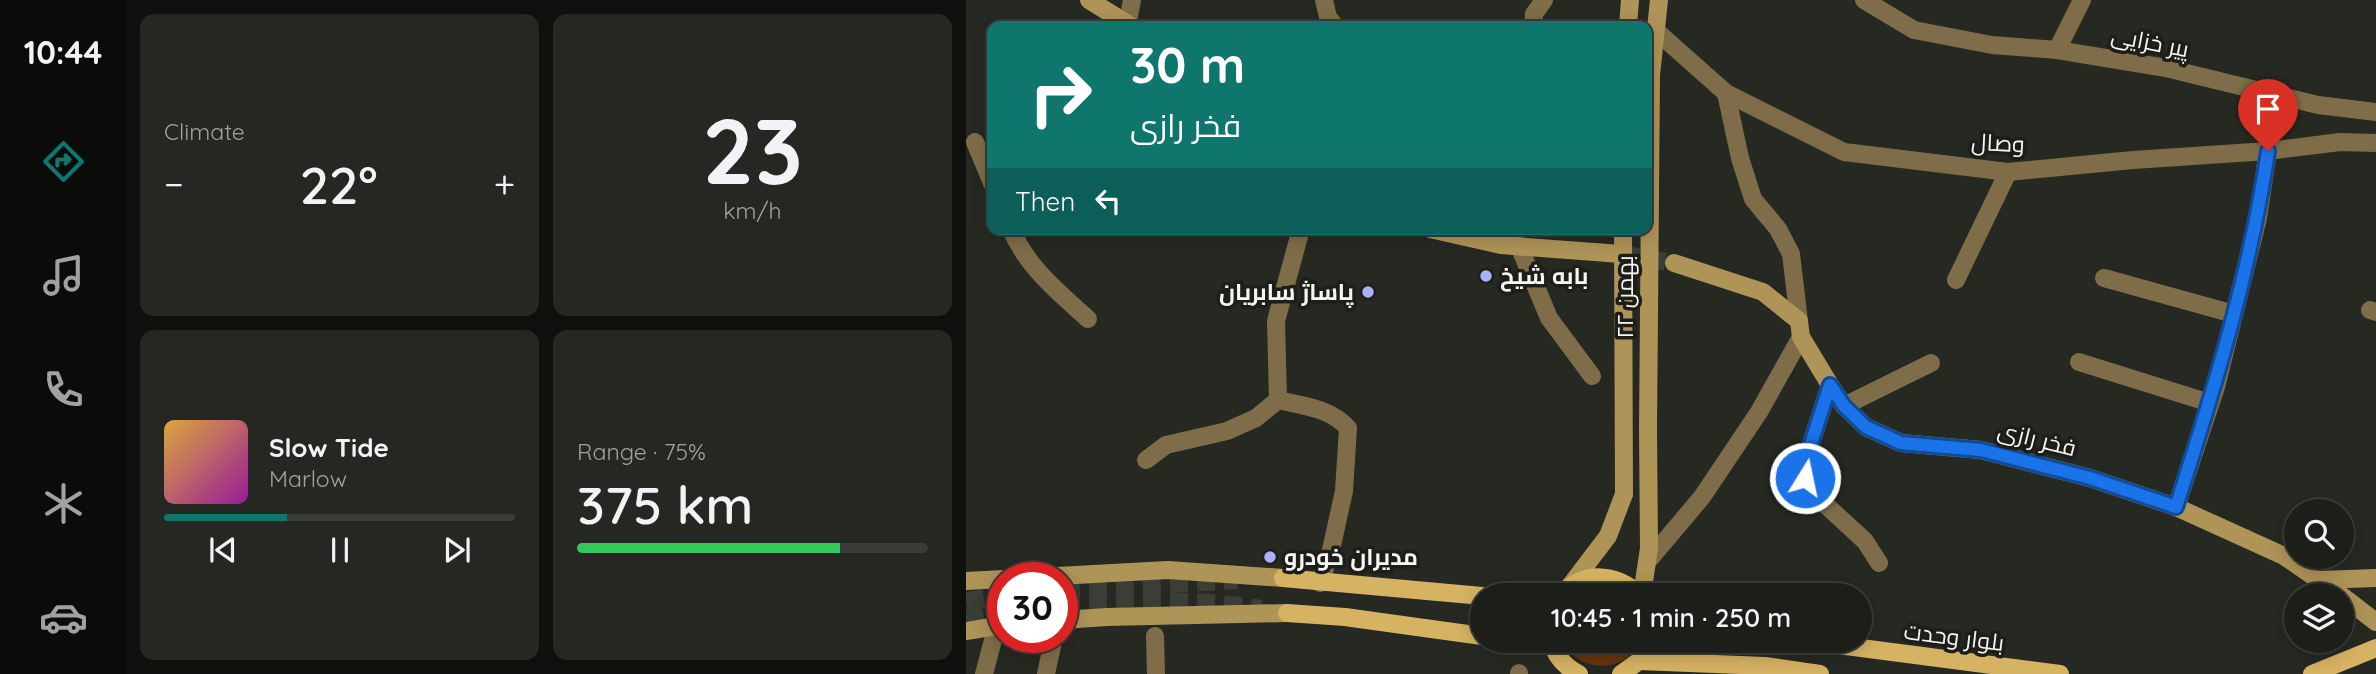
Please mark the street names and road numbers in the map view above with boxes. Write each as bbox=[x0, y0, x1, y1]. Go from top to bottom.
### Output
street label: پیر خزایی bbox=[2109, 20, 2191, 64]
street label: وصال bbox=[1971, 127, 2025, 158]
street label: ۲۲ بهمن bbox=[1610, 255, 1639, 339]
street label: فخر رازی bbox=[1995, 415, 2079, 462]
street label: بلوار وحدت bbox=[1902, 616, 2006, 657]

